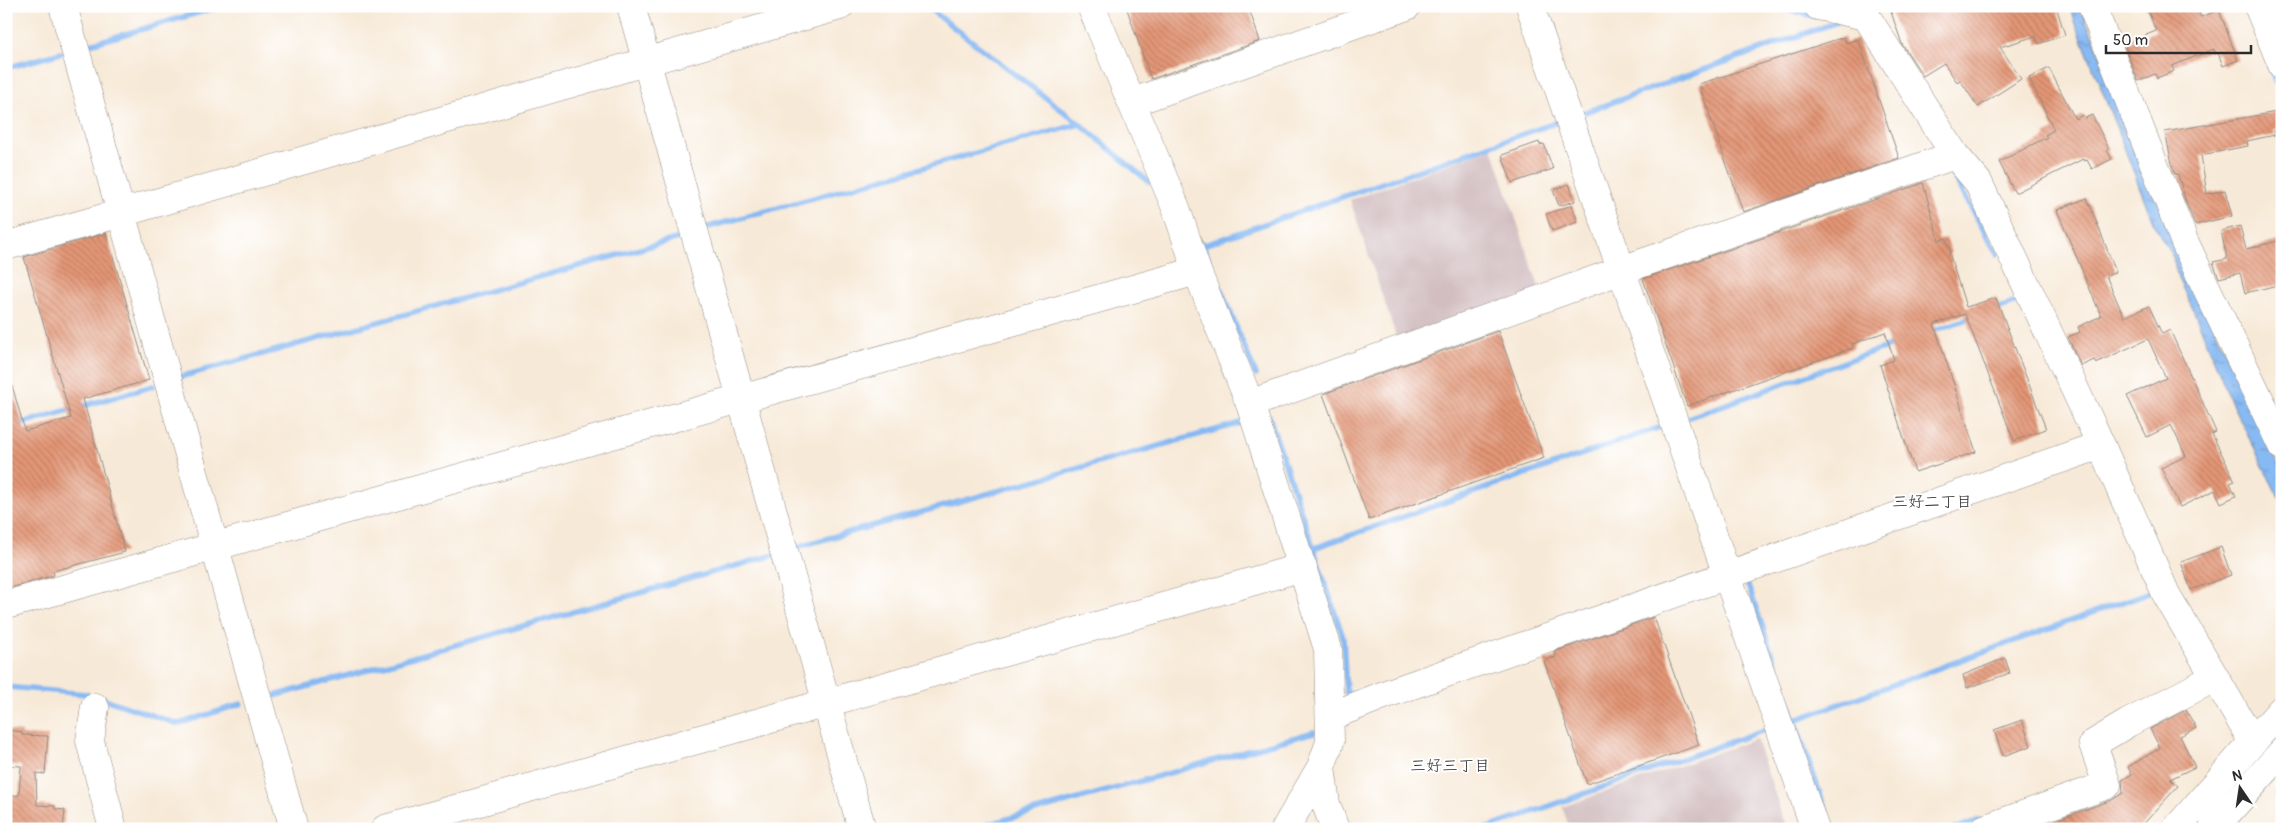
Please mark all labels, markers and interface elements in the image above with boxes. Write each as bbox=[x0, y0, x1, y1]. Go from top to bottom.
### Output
scale bar bbox=[2106, 22, 2250, 54]
text: 50 m bbox=[2113, 31, 2148, 50]
district label: 三好二丁目 bbox=[1892, 492, 1972, 512]
district label: 三好三丁目 bbox=[1410, 756, 1490, 776]
north arrow bbox=[2216, 762, 2266, 812]
text: N bbox=[2231, 766, 2244, 785]

